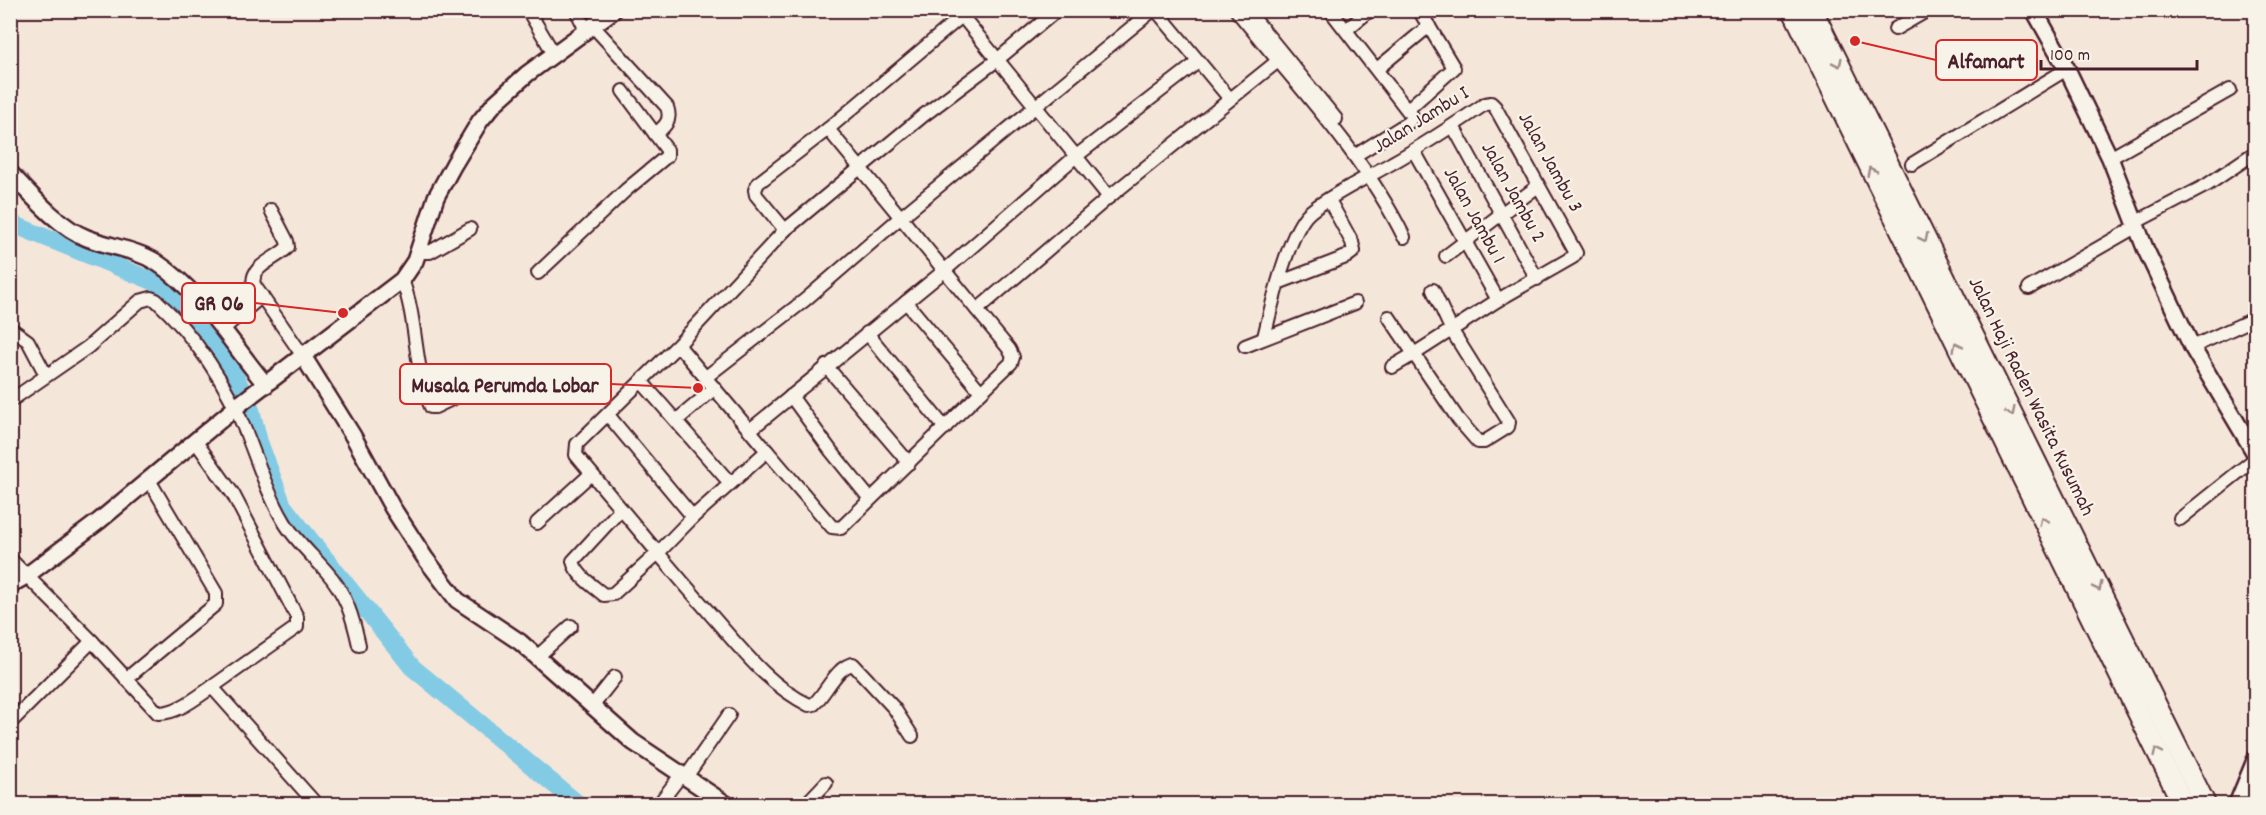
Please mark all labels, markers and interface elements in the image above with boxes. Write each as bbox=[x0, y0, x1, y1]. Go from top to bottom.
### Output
scale bar bbox=[2041, 33, 2197, 71]
callout: Alfamart bbox=[1936, 40, 2037, 80]
text: 100 m bbox=[2050, 44, 2090, 69]
text: Alfamart bbox=[1947, 48, 2025, 79]
one-way arrow bbox=[1830, 57, 1842, 68]
street label: Jalan Jambu I bbox=[1368, 79, 1476, 162]
street label: Jalan Jambu 3 bbox=[1509, 107, 1589, 219]
street label: Jalan Jambu 2 bbox=[1472, 137, 1552, 249]
street label: Jalan Jambu 1 bbox=[1434, 162, 1512, 270]
one-way arrow bbox=[1867, 166, 1879, 177]
one-way arrow bbox=[1917, 232, 1928, 242]
street label: Jalan Haji Raden Wasita Kusumah bbox=[1959, 272, 2101, 522]
callout: GR 06 bbox=[182, 283, 255, 323]
text: GR 06 bbox=[194, 290, 244, 321]
one-way arrow bbox=[1952, 341, 1964, 352]
callout: Musala Perumda Lobar bbox=[400, 364, 611, 404]
text: Musala Perumda Lobar bbox=[411, 372, 600, 403]
one-way arrow bbox=[2004, 406, 2016, 417]
one-way arrow bbox=[2039, 516, 2050, 527]
one-way arrow bbox=[2090, 581, 2102, 592]
one-way arrow bbox=[2153, 748, 2165, 759]

